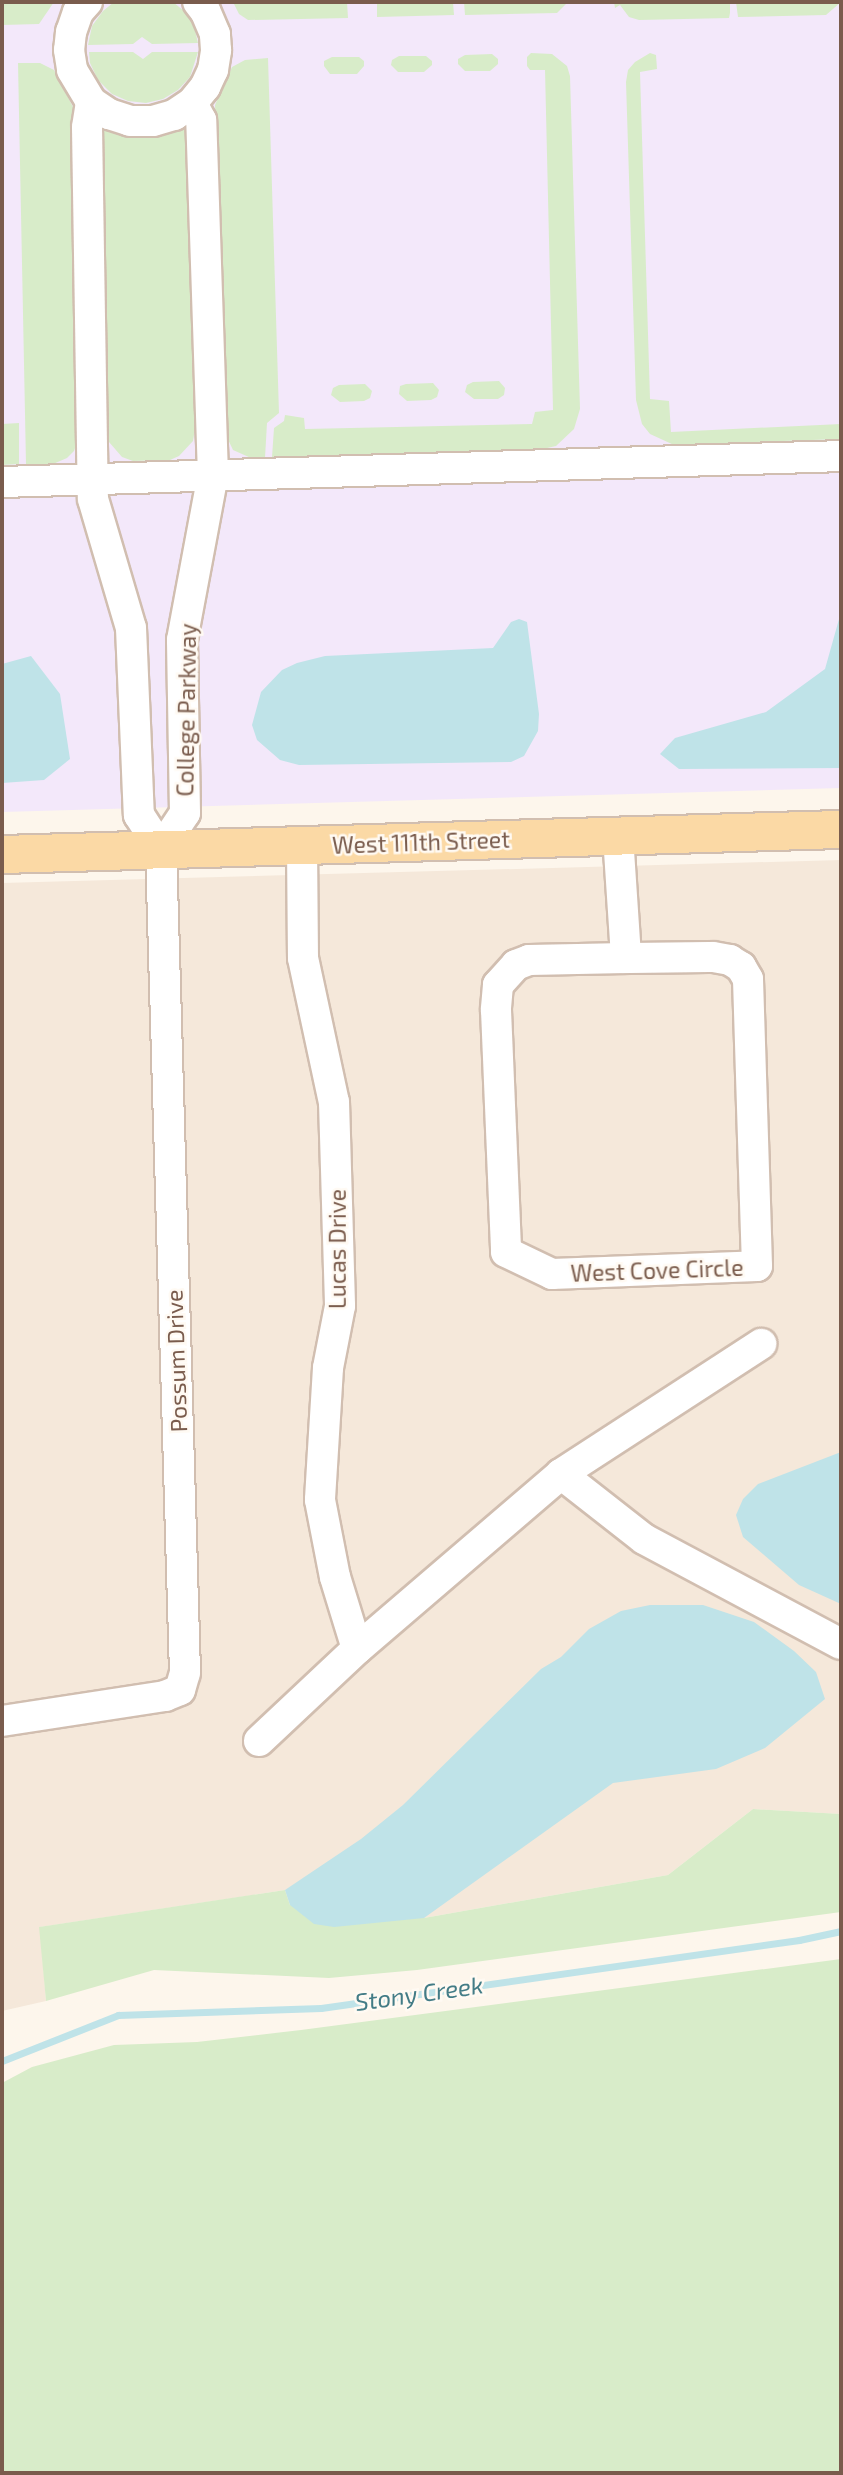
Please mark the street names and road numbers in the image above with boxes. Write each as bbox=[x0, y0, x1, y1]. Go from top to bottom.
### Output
street label: College Parkway bbox=[171, 623, 201, 797]
street label: West 111th Street bbox=[332, 825, 510, 859]
street label: Lucas Drive bbox=[323, 1189, 351, 1309]
street label: West Cove Circle bbox=[570, 1253, 744, 1287]
street label: Possum Drive bbox=[160, 1289, 192, 1433]

